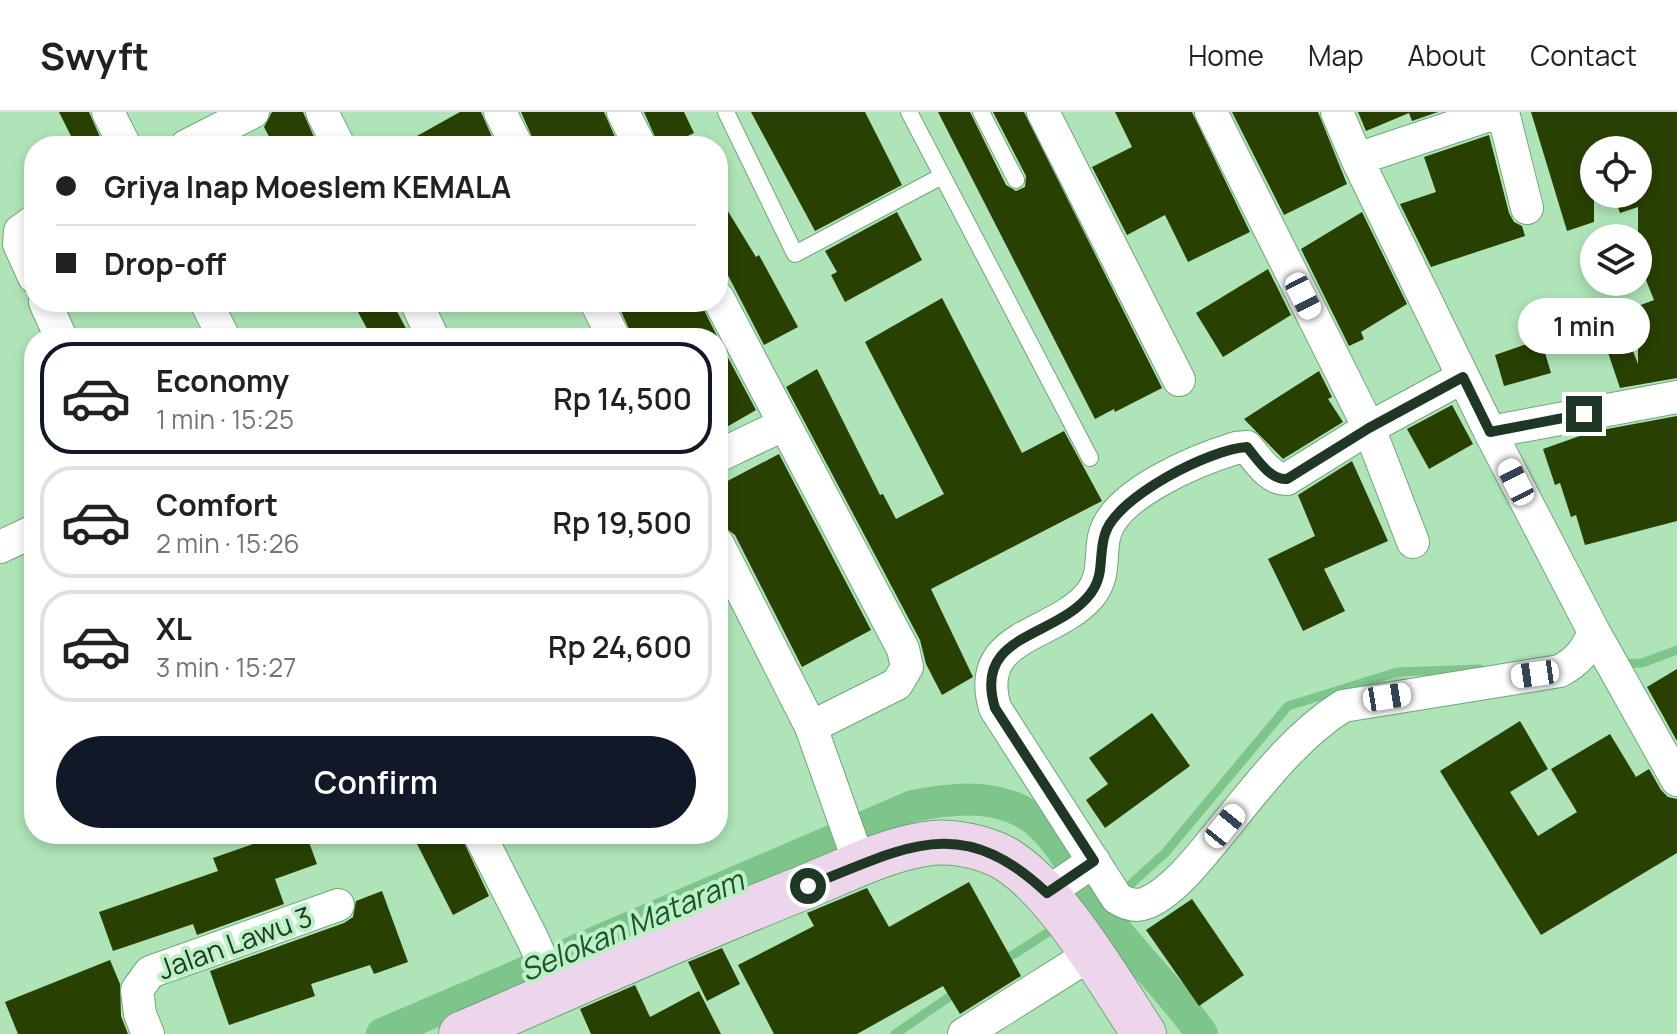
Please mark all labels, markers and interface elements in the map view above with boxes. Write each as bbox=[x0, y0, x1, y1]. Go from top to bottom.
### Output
text: Swyft bbox=[40, 29, 149, 81]
text: Home bbox=[1188, 36, 1264, 74]
text: Map bbox=[1308, 36, 1364, 74]
text: About bbox=[1408, 36, 1486, 74]
text: Contact bbox=[1530, 36, 1637, 74]
map controls bbox=[1580, 136, 1652, 296]
button: locate bbox=[1580, 136, 1652, 208]
text: Griya Inap Moeslem KEMALA bbox=[104, 166, 511, 207]
button: layers bbox=[1580, 224, 1652, 296]
text: Drop-off bbox=[104, 243, 226, 284]
car bbox=[1281, 269, 1325, 323]
callout: 1 min bbox=[1518, 298, 1650, 354]
text: 1 min bbox=[1553, 308, 1615, 344]
text: Economy bbox=[156, 360, 289, 401]
icon: car bbox=[60, 362, 132, 434]
text: Rp 14,500 bbox=[553, 378, 692, 419]
route end bbox=[1566, 396, 1602, 432]
text: 1 min · 15:25 bbox=[156, 401, 294, 437]
car bbox=[1494, 455, 1538, 509]
text: Comfort bbox=[156, 484, 278, 525]
icon: car bbox=[60, 486, 132, 558]
text: Rp 19,500 bbox=[552, 502, 692, 543]
text: 2 min · 15:26 bbox=[156, 525, 300, 561]
text: XL bbox=[156, 608, 192, 649]
icon: car bbox=[60, 610, 132, 682]
text: Rp 24,600 bbox=[548, 626, 692, 667]
text: 3 min · 15:27 bbox=[156, 649, 296, 685]
car bbox=[1510, 659, 1560, 689]
car bbox=[1361, 681, 1413, 713]
button: Confirm bbox=[56, 736, 696, 828]
car bbox=[1201, 800, 1249, 852]
water label: Selokan Mataram bbox=[513, 858, 752, 990]
route start bbox=[790, 868, 826, 904]
street label: Jalan Lawu 3 bbox=[152, 897, 317, 988]

